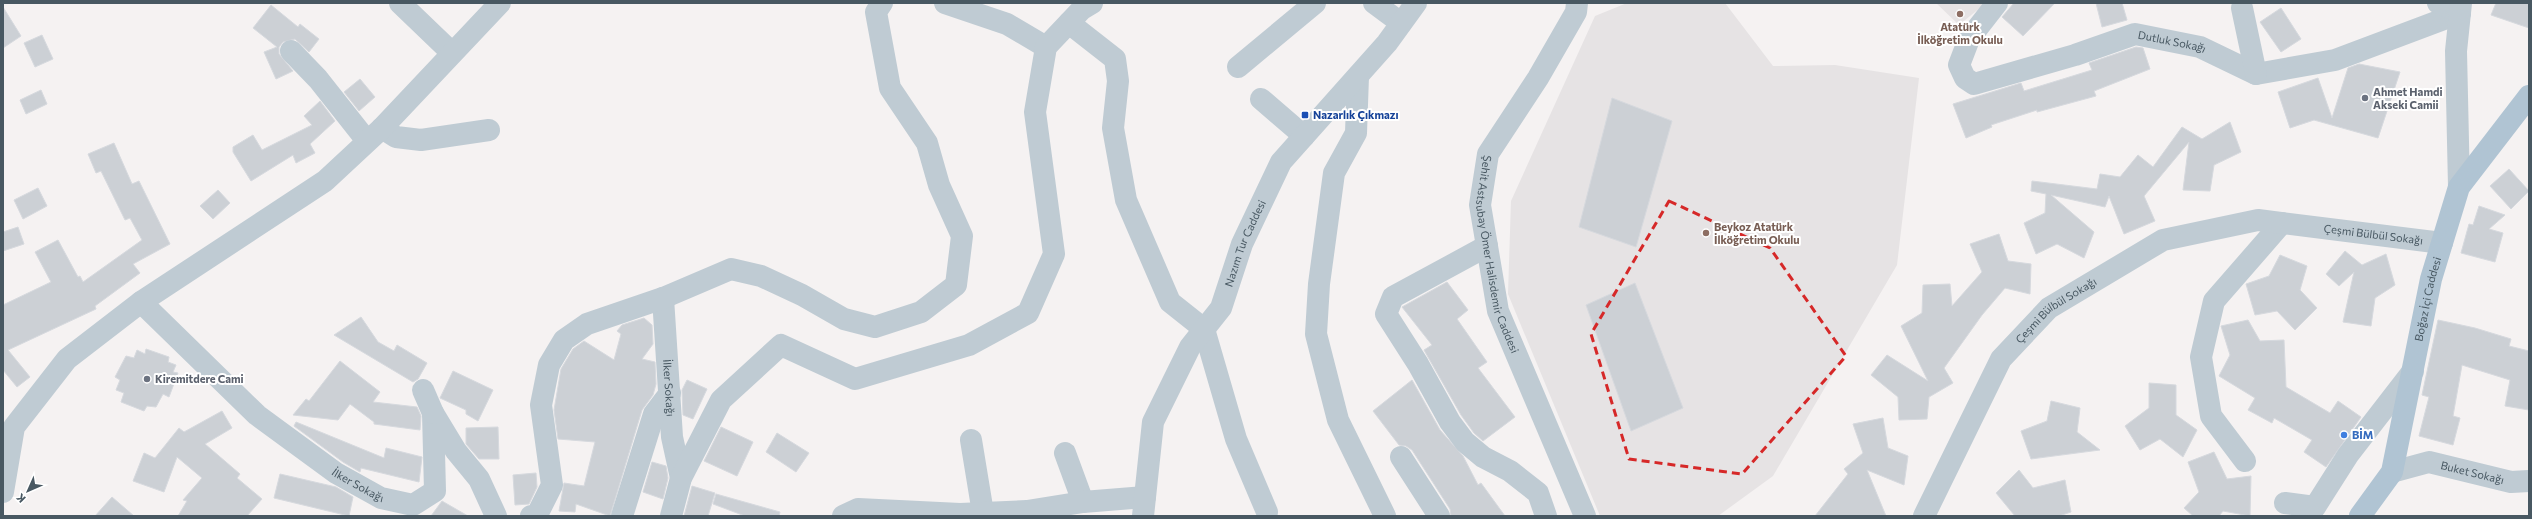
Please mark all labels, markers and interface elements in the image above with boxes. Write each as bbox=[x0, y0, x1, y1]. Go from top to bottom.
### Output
marker: Atatürk İlköğretim Okulu bbox=[1955, 9, 1965, 19]
place label: Atatürk İlköğretim Okulu bbox=[1917, 20, 2003, 46]
street label: Dutluk Sokağı bbox=[2137, 28, 2209, 55]
place label: Ahmet Hamdi Akseki Camii bbox=[2373, 85, 2443, 111]
marker: Ahmet Hamdi Akseki Camii bbox=[2360, 93, 2370, 103]
place label: Nazarlık Çıkmazı bbox=[1313, 108, 1399, 121]
marker: Nazarlık Çıkmazı bbox=[1300, 110, 1310, 120]
street label: Şehit Astsubay Ömer Halisdemir Caddesi bbox=[1474, 155, 1522, 355]
street label: Nazım Tur Caddesi bbox=[1221, 198, 1268, 288]
place label: Beykoz Atatürk İlköğretim Okulu bbox=[1714, 220, 1799, 246]
street label: Çeşmi Bülbül Sokağı bbox=[2323, 221, 2424, 247]
marker: Beykoz Atatürk İlköğretim Okulu bbox=[1701, 228, 1711, 238]
street label: Boğaz İçi Caddesi bbox=[2412, 255, 2443, 342]
street label: Çeşmi Bülbül Sokağı bbox=[2012, 274, 2099, 346]
street label: İlker Sokağı bbox=[661, 359, 678, 417]
place label: Kiremitdere Cami bbox=[155, 372, 244, 385]
marker: Kiremitdere Cami bbox=[142, 374, 152, 384]
place label: BİM bbox=[2352, 428, 2374, 441]
marker: BİM bbox=[2339, 430, 2349, 440]
street label: Buket Sokağı bbox=[2439, 458, 2506, 486]
street label: İlker Sokağı bbox=[329, 464, 385, 504]
north arrow bbox=[8, 471, 48, 511]
text: K bbox=[13, 491, 28, 506]

